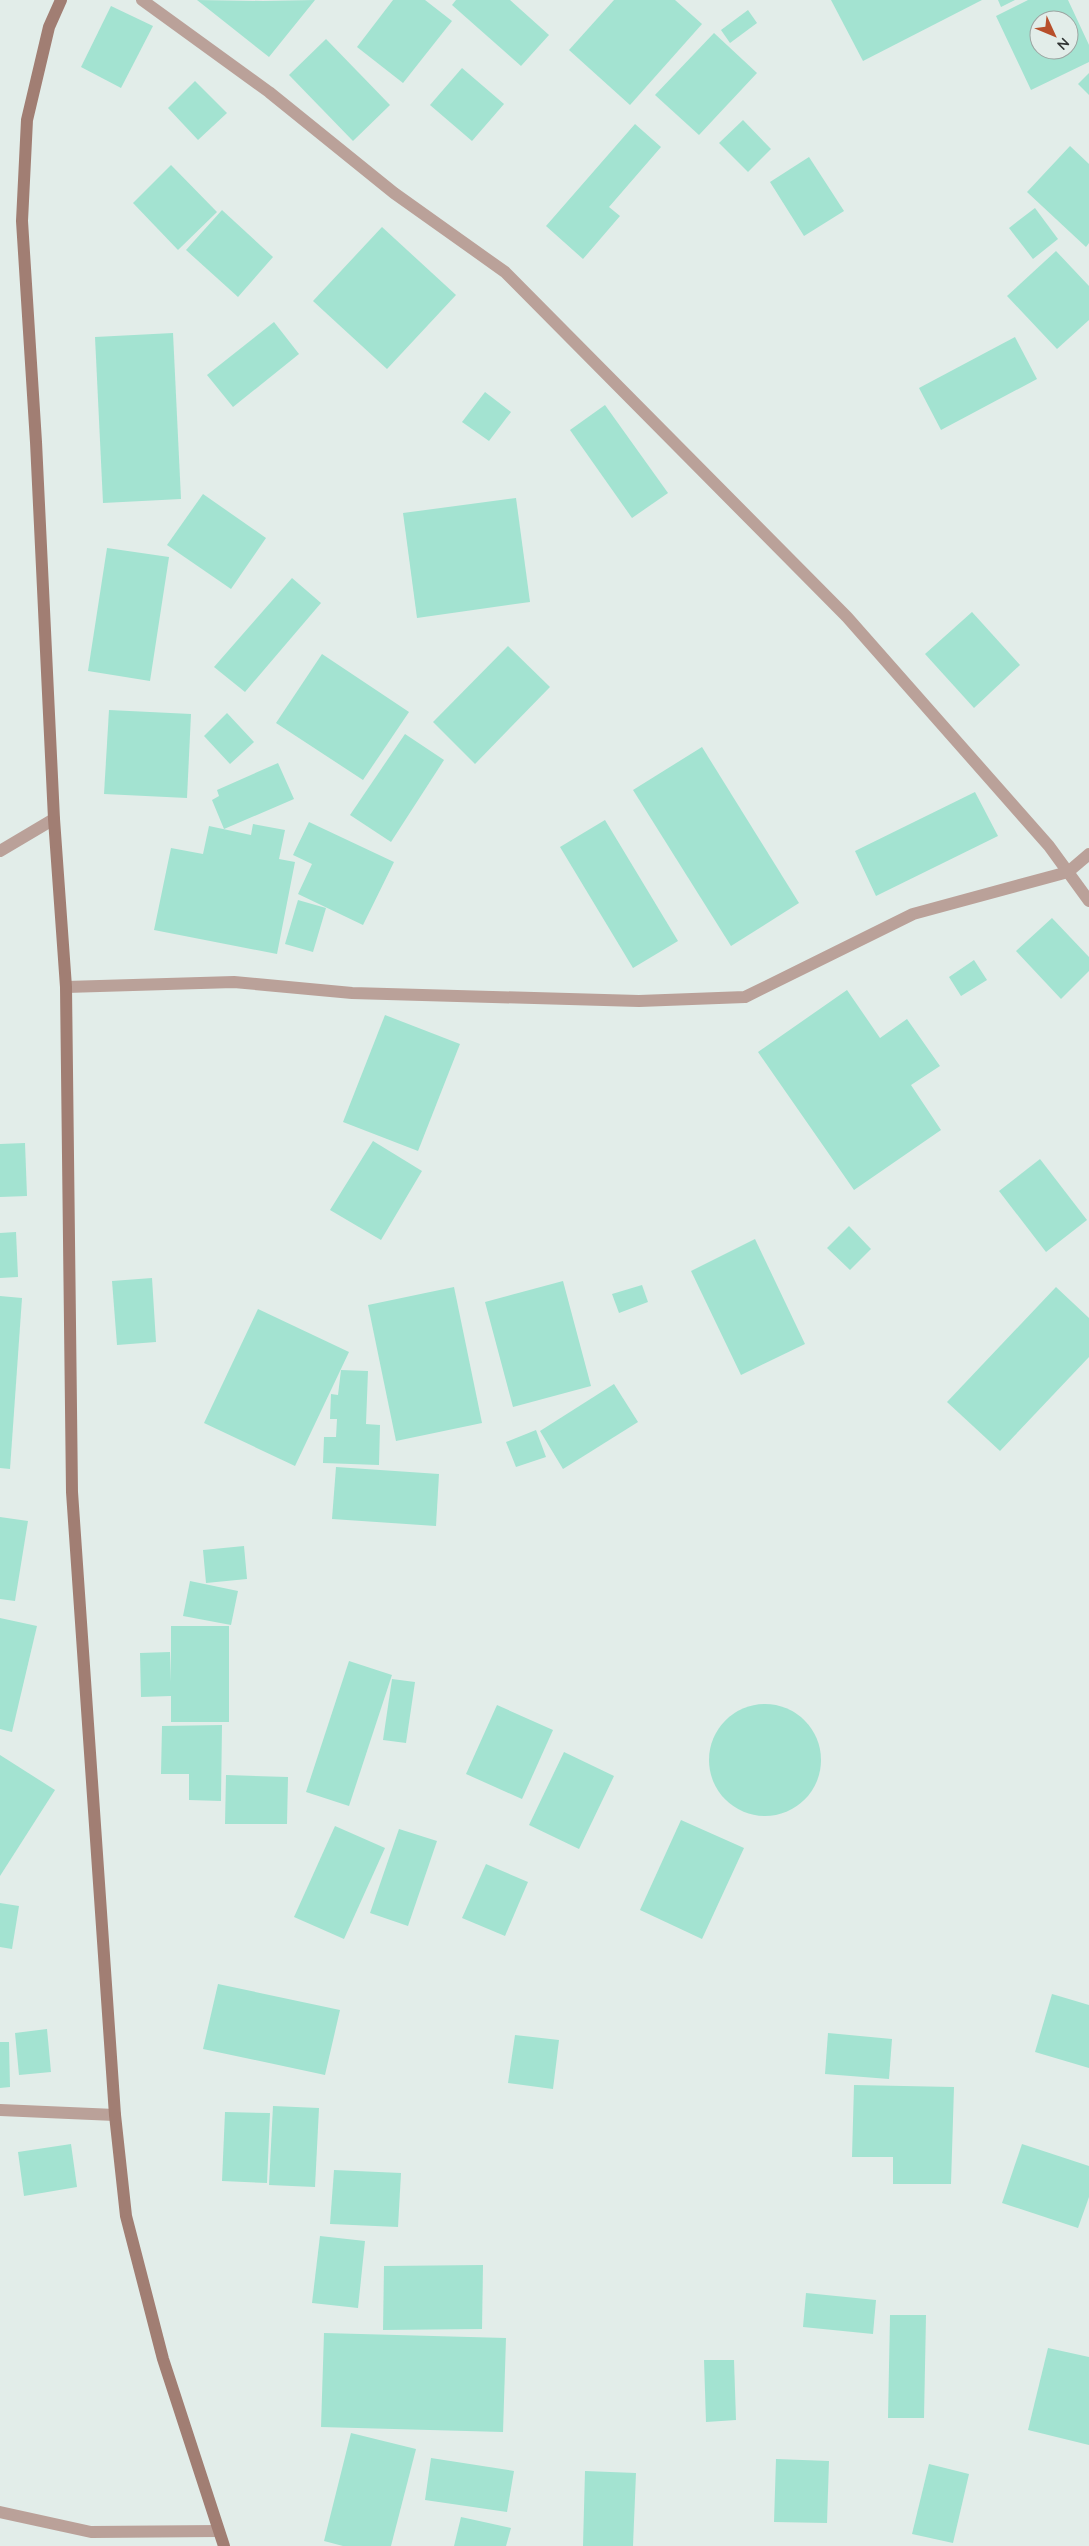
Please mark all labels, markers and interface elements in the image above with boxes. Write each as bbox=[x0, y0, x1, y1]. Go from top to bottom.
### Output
north arrow bbox=[1029, 10, 1079, 60]
text: N bbox=[1053, 34, 1073, 54]

